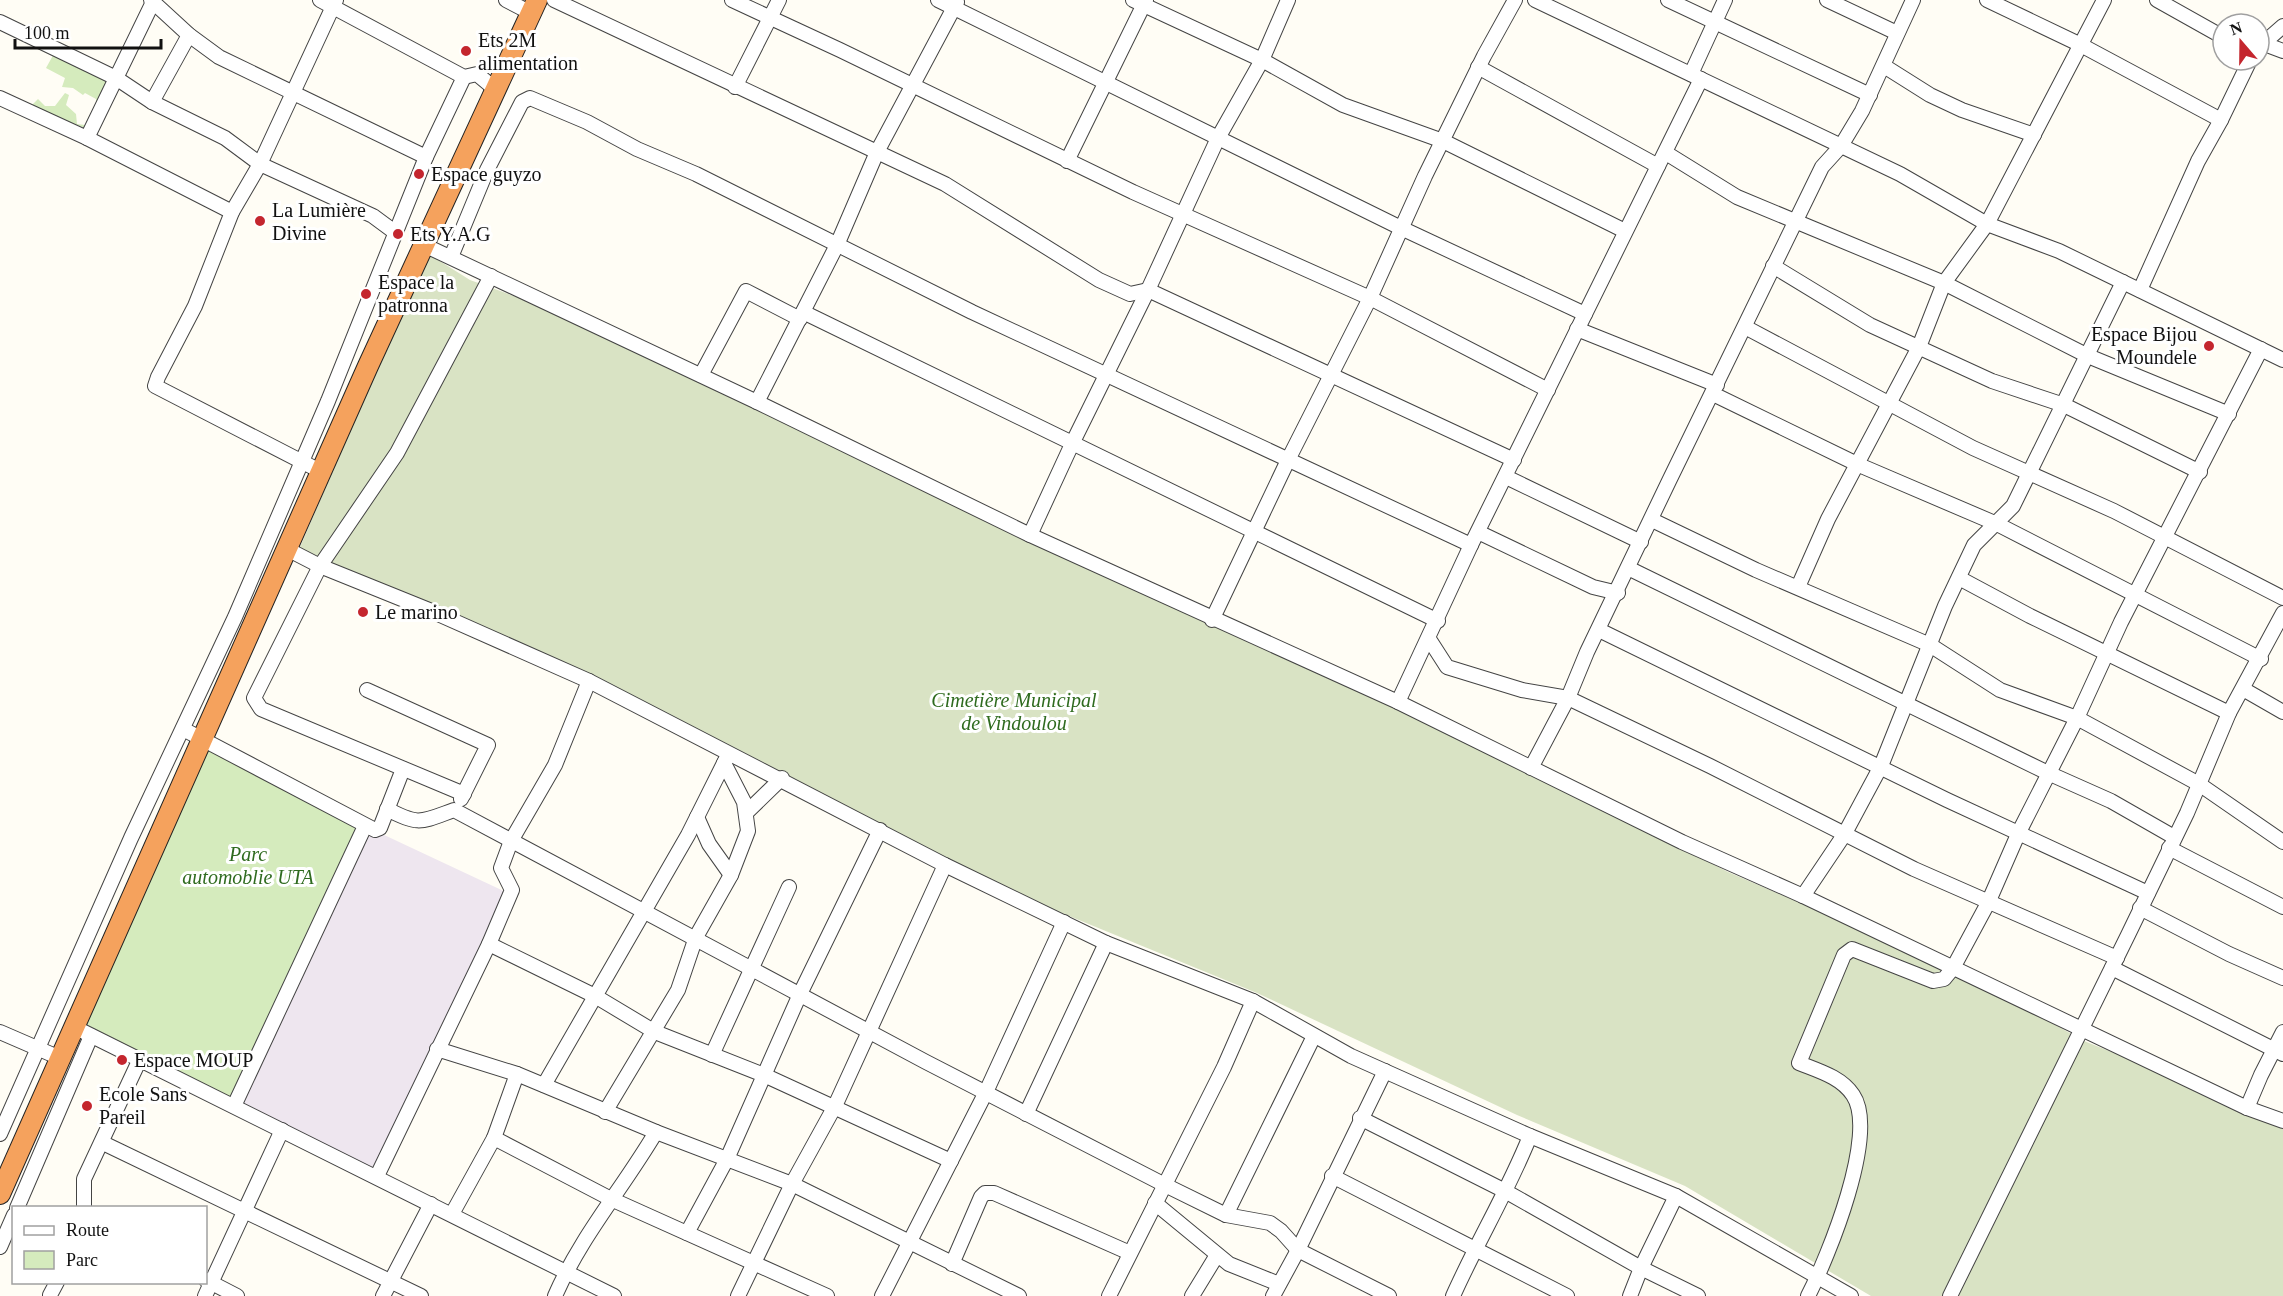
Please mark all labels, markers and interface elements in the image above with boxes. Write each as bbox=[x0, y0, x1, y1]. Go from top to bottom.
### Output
scale bar bbox=[15, 12, 160, 50]
north arrow bbox=[2211, 12, 2271, 72]
text: N bbox=[2228, 18, 2245, 38]
text: 100 m bbox=[24, 23, 70, 43]
place label: Ets 2M alimentation bbox=[478, 29, 578, 74]
marker: Ets 2M alimentation bbox=[459, 44, 473, 58]
place label: Espace guyzo bbox=[431, 163, 542, 186]
marker: Espace guyzo bbox=[412, 167, 426, 181]
place label: La Lumière Divine bbox=[272, 199, 366, 244]
marker: La Lumière Divine bbox=[253, 214, 267, 228]
place label: Ets Y.A.G bbox=[410, 223, 491, 245]
marker: Ets Y.A.G bbox=[391, 227, 405, 241]
place label: Espace la patronna bbox=[378, 271, 454, 317]
marker: Espace la patronna bbox=[359, 287, 373, 301]
place label: Espace Bijou Moundele bbox=[2091, 323, 2197, 368]
marker: Espace Bijou Moundele bbox=[2202, 339, 2216, 353]
place label: Le marino bbox=[375, 601, 458, 623]
marker: Le marino bbox=[356, 605, 370, 619]
park label: Cimetière Municipal de Vindoulou bbox=[931, 689, 1097, 734]
park label: Parc automoblie UTA bbox=[182, 843, 314, 888]
place label: Espace MOUP bbox=[134, 1049, 253, 1072]
marker: Espace MOUP bbox=[115, 1053, 129, 1067]
place label: Ecole Sans Pareil bbox=[99, 1083, 188, 1128]
marker: Ecole Sans Pareil bbox=[80, 1099, 94, 1113]
legend bbox=[12, 1206, 207, 1284]
text: Route bbox=[66, 1220, 109, 1240]
text: Parc bbox=[66, 1250, 98, 1270]

